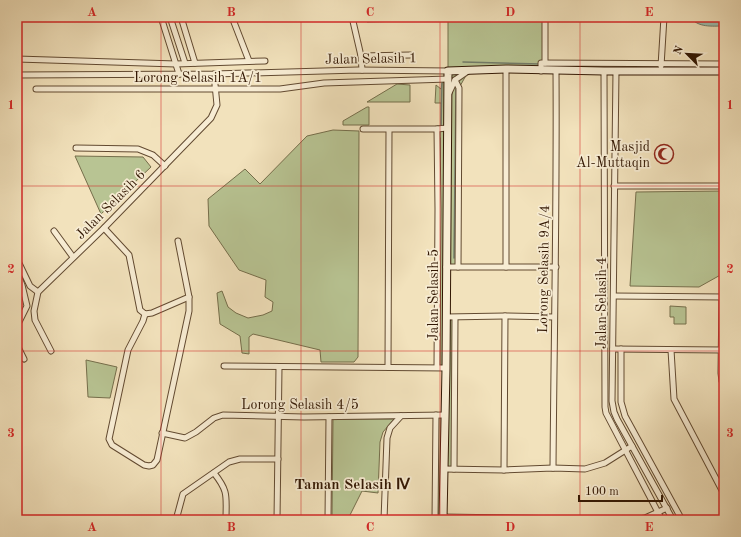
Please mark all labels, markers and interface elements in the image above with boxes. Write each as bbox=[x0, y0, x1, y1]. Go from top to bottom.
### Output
text: A bbox=[87, 6, 97, 19]
text: B bbox=[226, 6, 236, 19]
text: C bbox=[366, 6, 374, 19]
text: D bbox=[505, 6, 515, 19]
text: E bbox=[645, 6, 654, 19]
north arrow bbox=[667, 34, 707, 74]
text: N bbox=[673, 44, 686, 57]
street label: Jalan Selasih 1 bbox=[325, 51, 417, 67]
street label: Lorong Selasih 1A/1 bbox=[134, 71, 262, 85]
text: 1 bbox=[7, 99, 15, 112]
text: 1 bbox=[726, 99, 734, 112]
place label: Masjid Al-Muttaqin bbox=[576, 140, 650, 170]
mosque icon: Masjid Al-Muttaqin bbox=[653, 143, 675, 165]
street label: Jalan Selasih 6 bbox=[73, 167, 148, 242]
street label: Lorong Selasih 9A/4 bbox=[536, 205, 552, 333]
street label: Jalan Selasih 5 bbox=[427, 249, 441, 341]
street label: Jalan Selasih 4 bbox=[595, 257, 609, 349]
text: 2 bbox=[7, 263, 15, 276]
text: 2 bbox=[726, 263, 734, 276]
street label: Lorong Selasih 4/5 bbox=[241, 398, 359, 412]
text: 3 bbox=[7, 427, 15, 440]
text: 3 bbox=[726, 427, 734, 440]
district label: Taman Selasih Ⅳ bbox=[294, 477, 411, 493]
scale bar bbox=[579, 477, 662, 503]
text: 100 m bbox=[585, 486, 619, 498]
text: A bbox=[87, 521, 97, 534]
text: B bbox=[226, 521, 236, 534]
text: C bbox=[366, 521, 374, 534]
text: D bbox=[505, 521, 515, 534]
text: E bbox=[645, 521, 654, 534]

